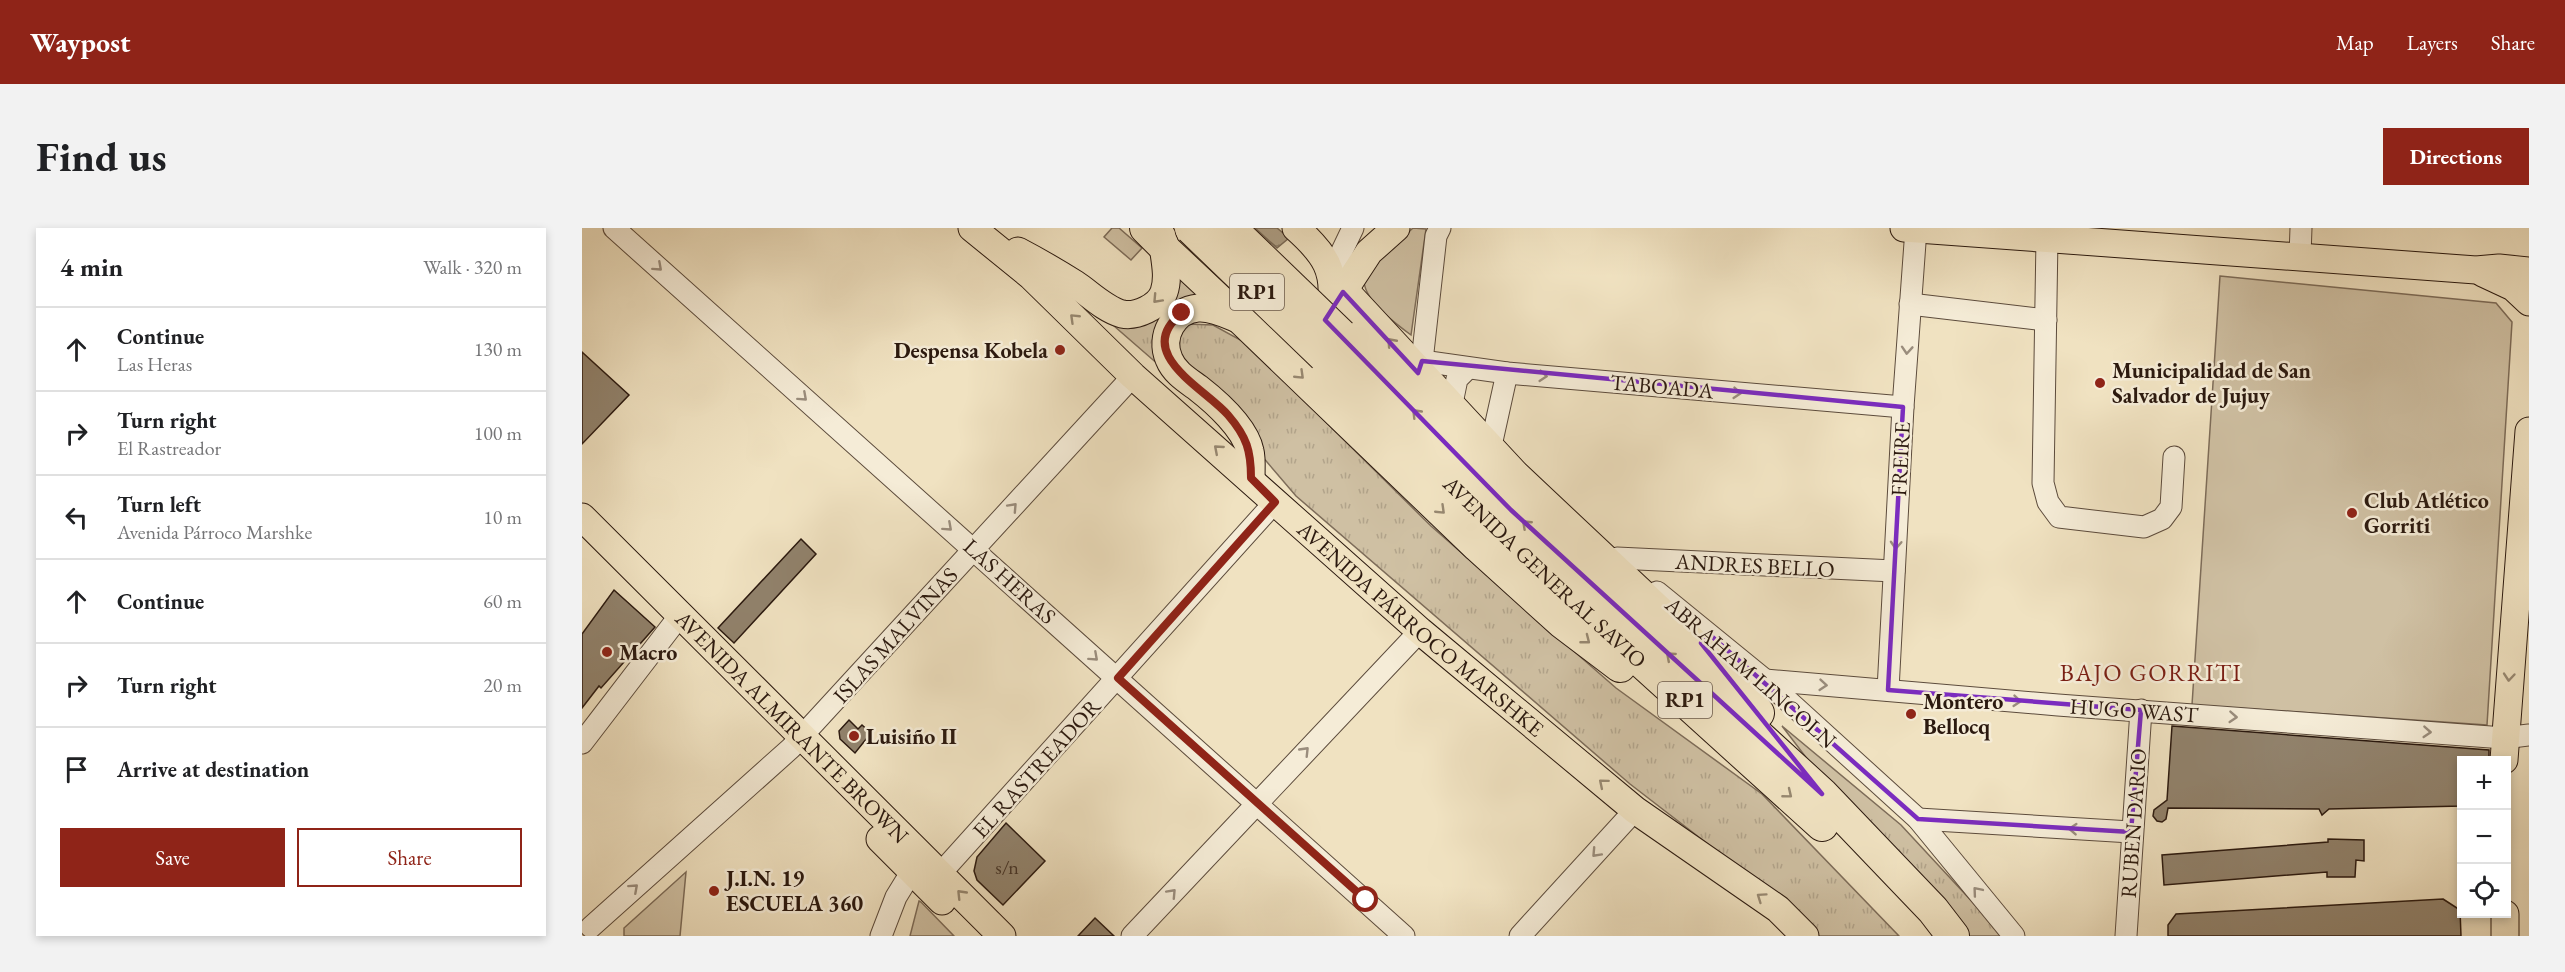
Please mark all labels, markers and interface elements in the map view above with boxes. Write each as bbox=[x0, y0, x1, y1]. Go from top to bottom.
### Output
text: Waypost bbox=[30, 24, 131, 60]
text: Map bbox=[2336, 29, 2374, 56]
text: Layers bbox=[2407, 29, 2458, 56]
text: Share bbox=[2491, 29, 2535, 56]
button: Directions bbox=[2383, 128, 2529, 185]
text: Find us bbox=[36, 129, 167, 184]
text: 4 min bbox=[60, 250, 123, 284]
text: Walk · 320 m bbox=[423, 254, 522, 280]
one-way arrow bbox=[651, 260, 662, 271]
road number: RP1 bbox=[1230, 274, 1284, 310]
one-way arrow bbox=[1154, 292, 1165, 303]
route end bbox=[1168, 299, 1194, 325]
one-way arrow bbox=[1070, 314, 1080, 325]
text: Continue bbox=[117, 322, 204, 351]
icon: ahead bbox=[60, 333, 93, 366]
text: 130 m bbox=[474, 336, 522, 362]
place label: Despensa Kobela bbox=[894, 336, 1048, 365]
one-way arrow bbox=[1387, 339, 1398, 349]
marker: Despensa Kobela bbox=[1053, 343, 1067, 357]
one-way arrow bbox=[1901, 346, 1914, 355]
text: Las Heras bbox=[117, 351, 192, 377]
place label: Municipalidad de San Salvador de Jujuy bbox=[2112, 356, 2312, 410]
one-way arrow bbox=[1293, 368, 1304, 379]
street label: TABOADA bbox=[1609, 368, 1716, 406]
one-way arrow bbox=[1538, 369, 1547, 382]
marker: Municipalidad de San Salvador de Jujuy bbox=[2093, 376, 2107, 390]
one-way arrow bbox=[1733, 386, 1742, 399]
one-way arrow bbox=[796, 390, 807, 401]
text: Turn right bbox=[117, 406, 216, 435]
one-way arrow bbox=[1412, 409, 1423, 419]
icon: right bbox=[60, 417, 93, 450]
text: 100 m bbox=[474, 420, 522, 446]
street label: FREIRE bbox=[1884, 421, 1917, 497]
text: El Rastreador bbox=[117, 435, 221, 461]
one-way arrow bbox=[1214, 446, 1225, 457]
street label: AVENIDA GENERAL SAVIO bbox=[1436, 469, 1653, 674]
place label: Club Atlético Gorriti bbox=[2364, 486, 2489, 540]
text: Turn left bbox=[117, 490, 201, 519]
icon: left bbox=[60, 501, 93, 534]
one-way arrow bbox=[1006, 503, 1017, 513]
one-way arrow bbox=[1434, 503, 1444, 514]
text: 10 m bbox=[483, 504, 522, 530]
marker: Club Atlético Gorriti bbox=[2345, 506, 2359, 520]
street label: AVENIDA PÁRROCO MARSHKE bbox=[1290, 514, 1550, 743]
text: Avenida Párroco Marshke bbox=[117, 519, 312, 545]
one-way arrow bbox=[942, 520, 952, 531]
one-way arrow bbox=[1522, 521, 1533, 532]
street label: LAS HERAS bbox=[957, 532, 1062, 631]
one-way arrow bbox=[1890, 540, 1903, 549]
street label: ANDRES BELLO bbox=[1673, 547, 1836, 584]
street label: ISLAS MALVINAS bbox=[827, 561, 964, 709]
icon: ahead bbox=[60, 585, 93, 618]
text: Continue bbox=[117, 587, 204, 616]
text: 60 m bbox=[483, 588, 522, 614]
street label: ABRAHAM LINCOLN bbox=[1658, 589, 1843, 755]
street label: AVENIDA ALMIRANTE BROWN bbox=[668, 604, 915, 850]
one-way arrow bbox=[1579, 633, 1590, 644]
place label: Macro bbox=[619, 638, 677, 667]
marker: Macro bbox=[600, 645, 614, 659]
one-way arrow bbox=[1087, 650, 1098, 661]
one-way arrow bbox=[1666, 652, 1677, 663]
district label: BAJO GORRITI bbox=[2060, 657, 2242, 688]
icon: right bbox=[60, 669, 93, 702]
text: Turn right bbox=[117, 671, 216, 700]
text: 20 m bbox=[483, 672, 522, 698]
one-way arrow bbox=[2503, 673, 2516, 682]
one-way arrow bbox=[1819, 678, 1828, 691]
road number: RP1 bbox=[1658, 682, 1712, 718]
place label: Montero Bellocq bbox=[1923, 687, 2003, 741]
street label: EL RASTREADOR bbox=[966, 692, 1107, 844]
street label: HUGO WAST bbox=[2069, 692, 2199, 729]
one-way arrow bbox=[2013, 694, 2022, 707]
marker: Montero Bellocq bbox=[1904, 707, 1918, 721]
one-way arrow bbox=[2228, 710, 2237, 723]
place label: Luisiño II bbox=[866, 722, 957, 751]
one-way arrow bbox=[2423, 726, 2432, 739]
marker: Luisiño II bbox=[847, 729, 861, 743]
one-way arrow bbox=[1298, 747, 1309, 757]
street label: RUBEN DARIO bbox=[2114, 747, 2153, 899]
icon: arrive bbox=[60, 753, 93, 786]
text: Arrive at destination bbox=[117, 755, 309, 784]
map controls bbox=[2457, 756, 2511, 918]
button: + bbox=[2457, 756, 2511, 810]
one-way arrow bbox=[1599, 780, 1610, 791]
one-way arrow bbox=[1781, 787, 1792, 798]
button: − bbox=[2457, 810, 2511, 864]
one-way arrow bbox=[2069, 822, 2078, 835]
button: Save bbox=[60, 828, 285, 887]
button: Share bbox=[297, 828, 522, 887]
one-way arrow bbox=[1592, 846, 1603, 857]
house number: s/n bbox=[995, 854, 1019, 880]
place label: J.I.N. 19 ESCUELA 360 bbox=[724, 864, 863, 918]
button: locate bbox=[2457, 864, 2511, 918]
one-way arrow bbox=[627, 884, 638, 895]
marker: J.I.N. 19 ESCUELA 360 bbox=[707, 884, 721, 898]
route start bbox=[1352, 886, 1378, 912]
one-way arrow bbox=[1973, 887, 1984, 898]
one-way arrow bbox=[1165, 889, 1176, 900]
one-way arrow bbox=[958, 891, 969, 902]
one-way arrow bbox=[1757, 893, 1768, 904]

